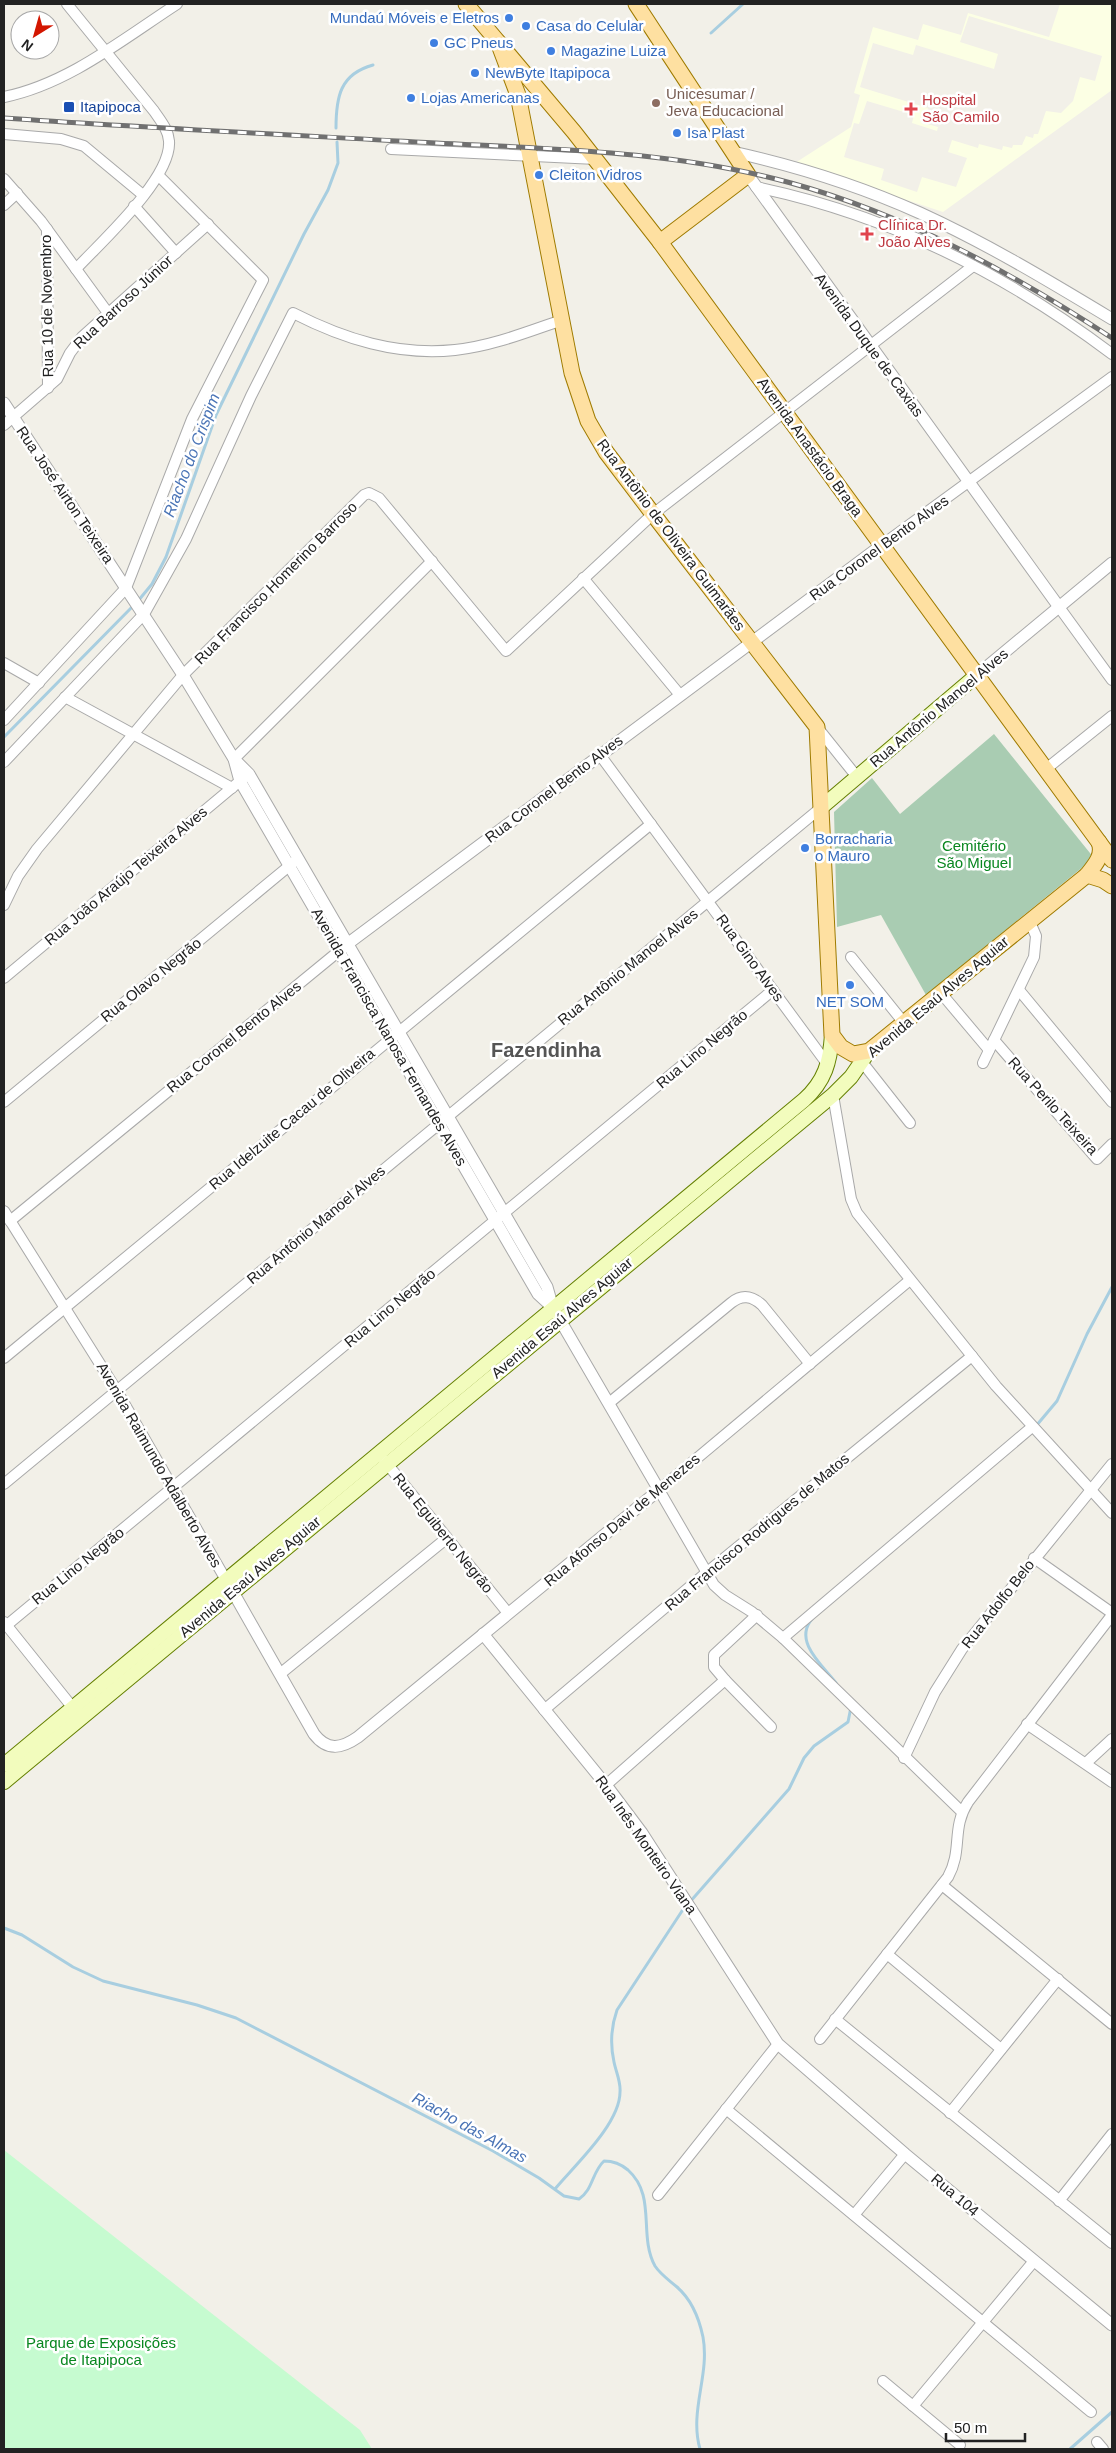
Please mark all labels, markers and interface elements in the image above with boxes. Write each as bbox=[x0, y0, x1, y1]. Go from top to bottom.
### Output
place label: Mundaú Móveis e Eletros bbox=[330, 9, 499, 26]
north arrow bbox=[10, 10, 60, 60]
marker: Mundaú Móveis e Eletros bbox=[503, 12, 515, 24]
place label: Casa do Celular bbox=[536, 17, 644, 34]
marker: Casa do Celular bbox=[520, 20, 532, 32]
place label: GC Pneus bbox=[444, 34, 513, 51]
text: N bbox=[18, 36, 36, 55]
marker: GC Pneus bbox=[428, 37, 440, 49]
place label: Magazine Luiza bbox=[561, 42, 667, 59]
marker: Magazine Luiza bbox=[545, 45, 557, 57]
place label: NewByte Itapipoca bbox=[485, 64, 611, 81]
marker: NewByte Itapipoca bbox=[469, 67, 481, 79]
place label: Unicesumar / Jeva Educacional bbox=[666, 85, 784, 119]
place label: Lojas Americanas bbox=[421, 89, 539, 106]
place label: Hospital São Camilo bbox=[922, 91, 1000, 125]
marker: Lojas Americanas bbox=[405, 92, 417, 104]
marker: Unicesumar / Jeva Educacional bbox=[650, 97, 662, 109]
place label: Itapipoca bbox=[80, 98, 142, 115]
marker: Itapipoca bbox=[62, 100, 76, 114]
marker: Hospital São Camilo bbox=[904, 102, 918, 116]
place label: Isa Plast bbox=[687, 124, 745, 141]
marker: Isa Plast bbox=[671, 127, 683, 139]
place label: Cleiton Vidros bbox=[549, 166, 642, 183]
marker: Cleiton Vidros bbox=[533, 169, 545, 181]
place label: Clínica Dr. João Alves bbox=[878, 216, 951, 250]
marker: Clínica Dr. João Alves bbox=[860, 227, 874, 241]
street label: Rua 10 de Novembro bbox=[37, 235, 56, 377]
street label: Rua Barroso Júnior bbox=[70, 251, 176, 352]
street label: Avenida Duque de Caxias bbox=[812, 270, 927, 420]
street label: Avenida Anastácio Braga bbox=[754, 374, 867, 520]
water label: Riacho do Crispim bbox=[160, 391, 223, 519]
street label: Rua José Airton Teixeira bbox=[13, 423, 118, 567]
street label: Rua Antônio de Oliveira Guimarães bbox=[594, 436, 749, 634]
street label: Rua Coronel Bento Alves bbox=[806, 491, 952, 604]
street label: Rua Francisco Homerino Barroso bbox=[191, 498, 360, 667]
street label: Rua Antônio Manoel Alves bbox=[866, 645, 1011, 770]
street label: Rua Coronel Bento Alves bbox=[482, 731, 626, 846]
street label: Rua João Araújo Teixeira Alves bbox=[41, 803, 210, 949]
place label: Borracharia o Mauro bbox=[815, 830, 893, 864]
park label: Cemitério São Miguel bbox=[936, 837, 1012, 871]
marker: Borracharia o Mauro bbox=[799, 842, 811, 854]
street label: Avenida Francisca Nanosa Fernandes Alves bbox=[308, 905, 471, 1169]
street label: Rua Antônio Manoel Alves bbox=[554, 905, 701, 1028]
street label: Rua Gino Alves bbox=[713, 911, 788, 1005]
street label: Avenida Esaú Alves Aguiar bbox=[864, 933, 1012, 1061]
street label: Rua Olavo Negrão bbox=[97, 934, 204, 1025]
street label: Rua Coronel Bento Alves bbox=[163, 977, 304, 1096]
marker: NET SOM bbox=[844, 979, 856, 991]
place label: NET SOM bbox=[816, 993, 884, 1010]
street label: Rua Lino Negrão bbox=[653, 1006, 751, 1092]
district label: Fazendinha bbox=[491, 1039, 602, 1061]
street label: Rua Idelzuite Cacau de Oliveira bbox=[205, 1044, 378, 1193]
street label: Rua Perilo Teixeira bbox=[1005, 1053, 1102, 1159]
street label: Rua Antônio Manoel Alves bbox=[243, 1162, 388, 1287]
street label: Avenida Esaú Alves Aguiar bbox=[488, 1254, 636, 1382]
street label: Rua Lino Negrão bbox=[341, 1265, 439, 1351]
street label: Avenida Raimundo Adalberto Alves bbox=[94, 1359, 225, 1570]
street label: Rua Afonso Davi de Menezes bbox=[541, 1450, 703, 1590]
street label: Rua Francisco Rodrigues de Matos bbox=[661, 1450, 852, 1614]
street label: Rua Eguiberto Negrão bbox=[390, 1469, 497, 1596]
street label: Avenida Esaú Alves Aguiar bbox=[176, 1513, 324, 1641]
street label: Rua Lino Negrão bbox=[28, 1523, 127, 1608]
street label: Rua Adolfo Belo bbox=[958, 1556, 1037, 1651]
street label: Rua Inês Monteiro Viana bbox=[592, 1772, 701, 1918]
water label: Riacho das Almas bbox=[410, 2089, 530, 2166]
street label: Rua 104 bbox=[928, 2170, 983, 2219]
park label: Parque de Exposições de Itapipoca bbox=[26, 2334, 176, 2368]
scale bar bbox=[946, 2410, 1025, 2442]
text: 50 m bbox=[954, 2419, 987, 2436]

